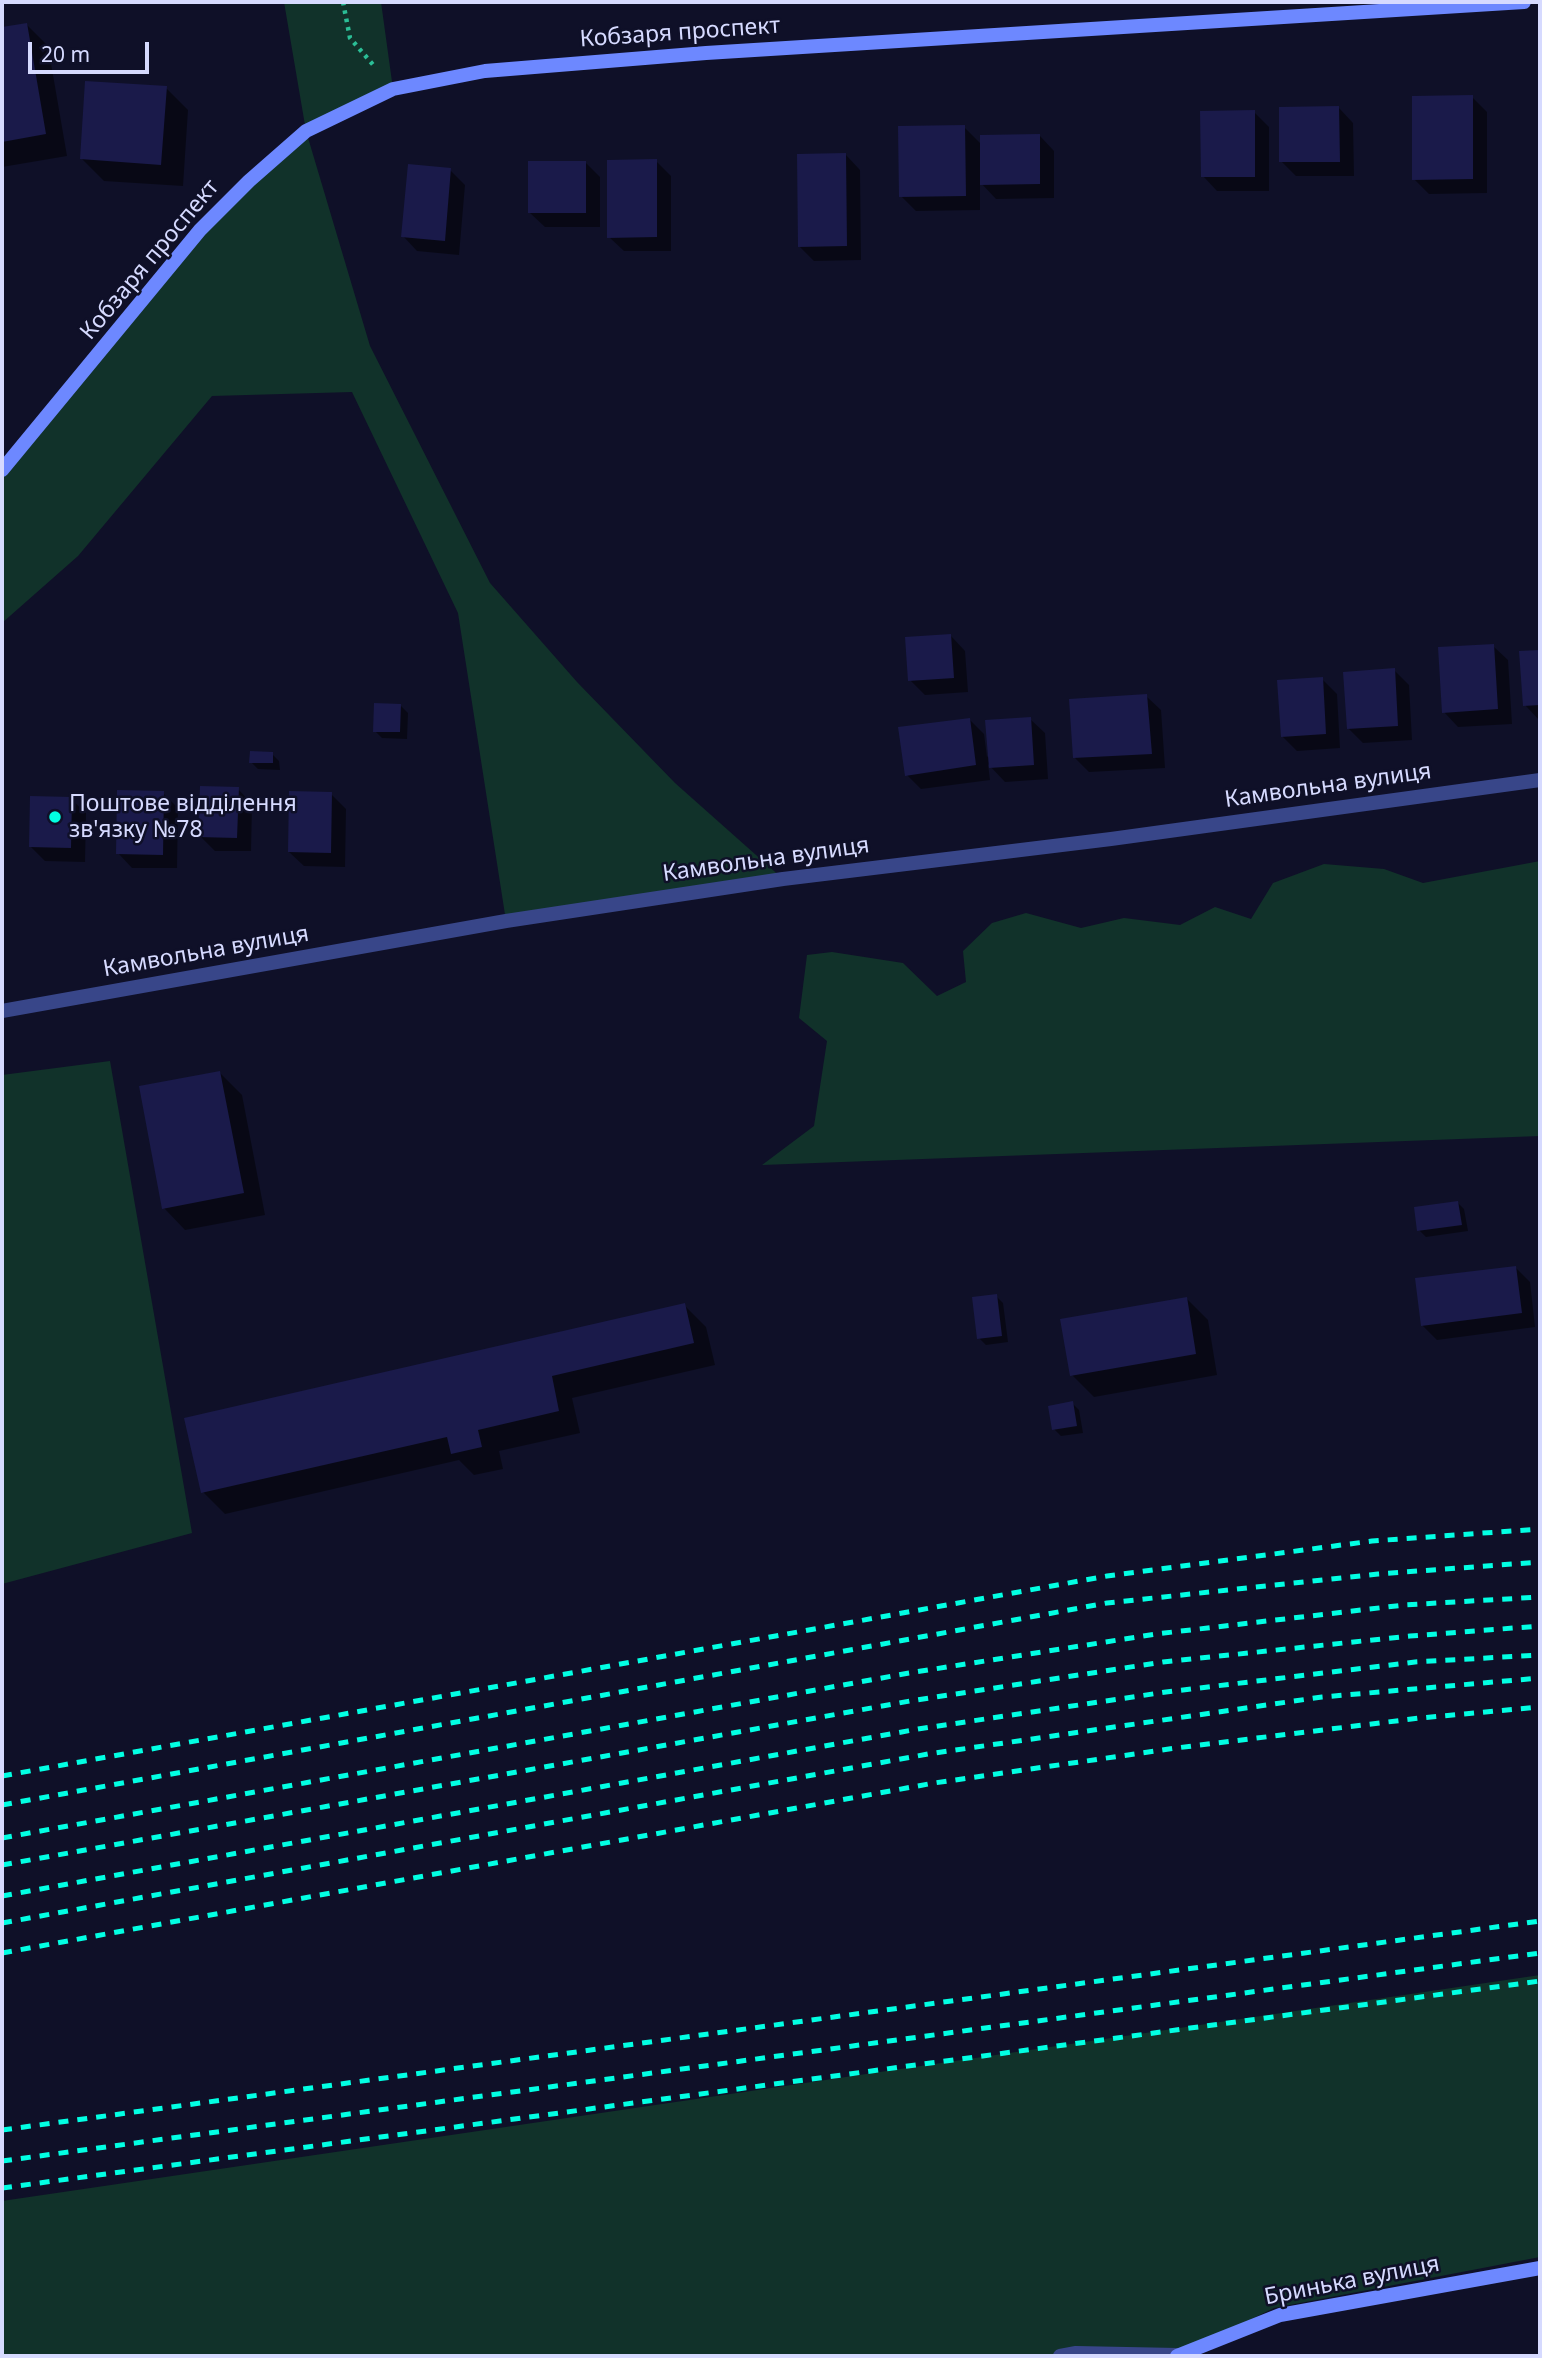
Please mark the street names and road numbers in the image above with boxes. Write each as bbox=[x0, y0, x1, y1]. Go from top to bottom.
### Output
street label: Кобзаря проспект bbox=[579, 12, 781, 54]
street label: Кобзаря проспект bbox=[75, 174, 225, 346]
street label: Камвольна вулиця bbox=[1223, 758, 1433, 814]
street label: Камвольна вулиця bbox=[661, 832, 871, 888]
street label: Камвольна вулиця bbox=[101, 920, 311, 984]
street label: Бринька вулиця bbox=[1262, 2250, 1442, 2312]

